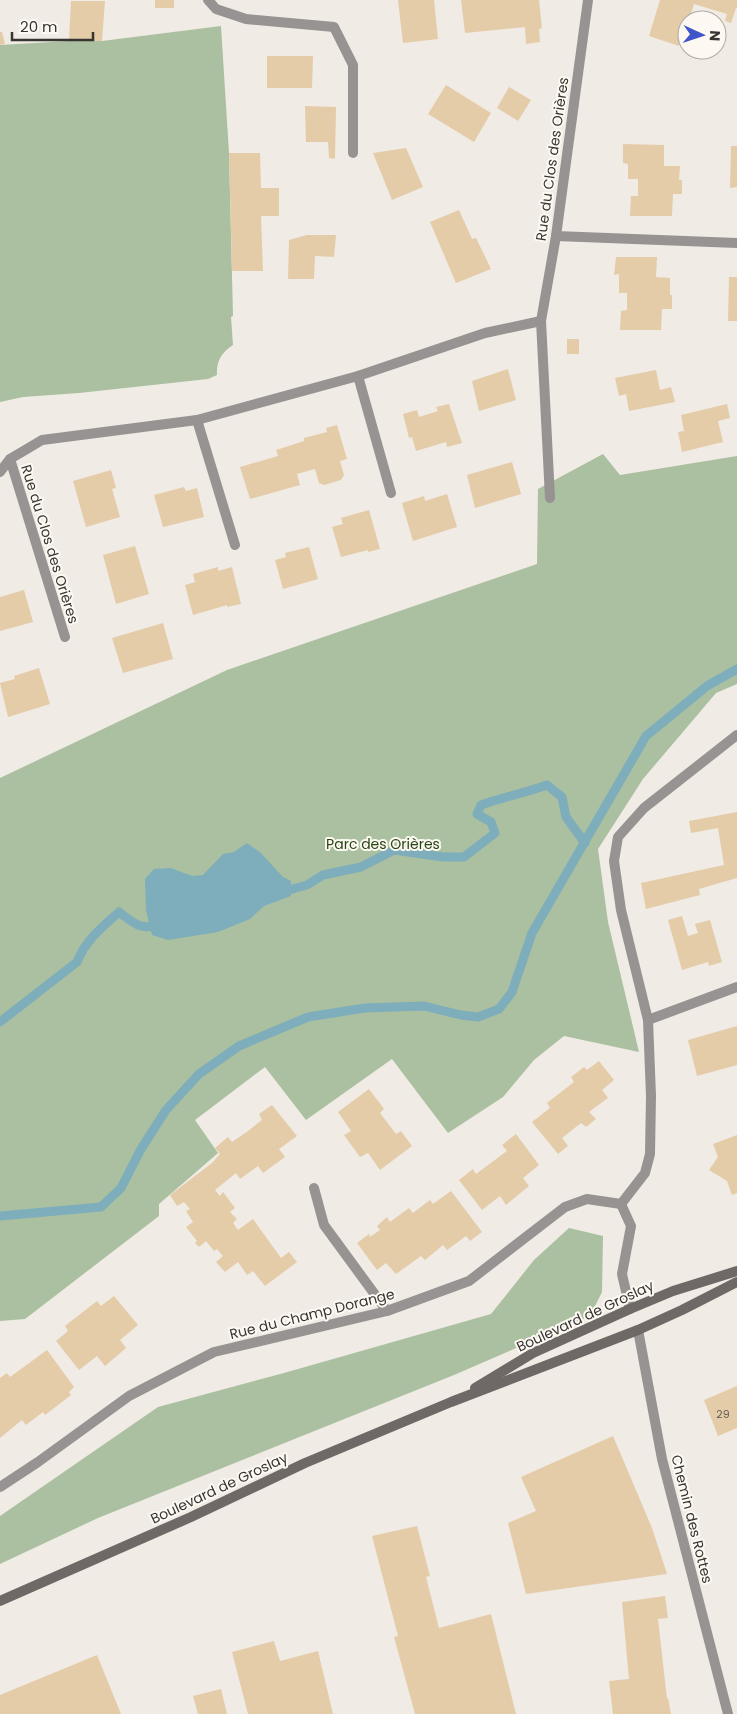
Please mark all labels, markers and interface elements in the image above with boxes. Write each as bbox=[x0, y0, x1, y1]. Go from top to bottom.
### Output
scale bar bbox=[12, 10, 94, 42]
north arrow bbox=[677, 10, 727, 60]
text: 20 m bbox=[20, 16, 58, 37]
text: N bbox=[705, 30, 725, 41]
street label: Rue du Clos des Orières bbox=[531, 76, 573, 242]
street label: Rue du Clos des Orières bbox=[16, 462, 84, 626]
park label: Parc des Orières bbox=[326, 834, 440, 854]
street label: Boulevard de Groslay bbox=[513, 1275, 657, 1357]
street label: Rue du Champ Dorange bbox=[227, 1284, 397, 1344]
house number: 29 bbox=[716, 1406, 730, 1422]
street label: Boulevard de Groslay bbox=[147, 1447, 291, 1529]
street label: Chemin des Rottes bbox=[666, 1453, 718, 1585]

